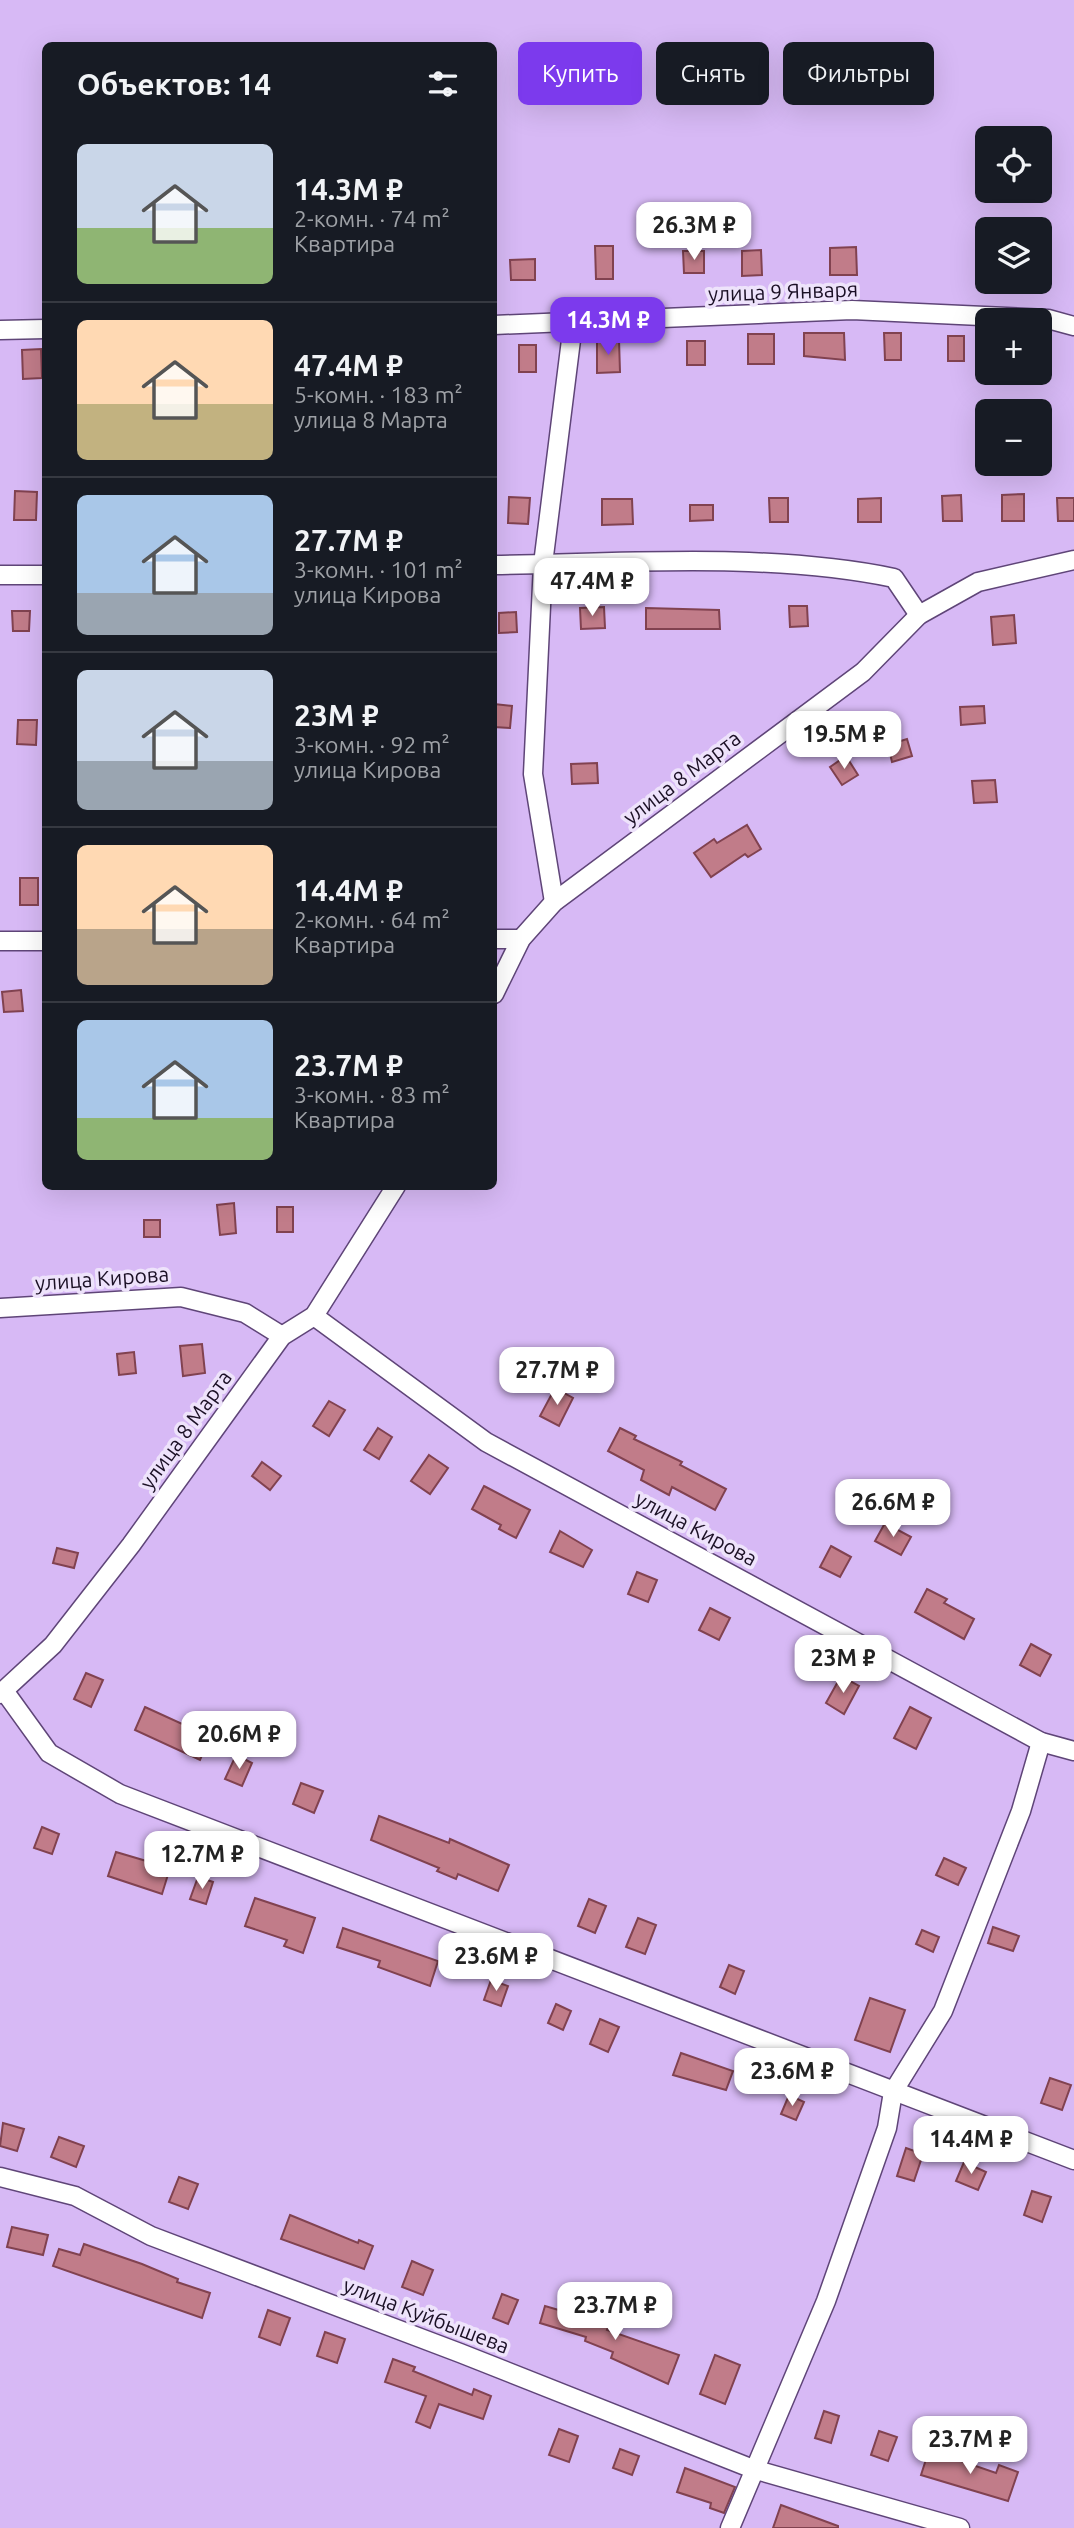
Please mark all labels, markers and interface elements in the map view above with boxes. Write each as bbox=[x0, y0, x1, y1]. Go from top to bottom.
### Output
chip: Купить bbox=[518, 42, 642, 105]
chip: Снять bbox=[656, 42, 769, 105]
chip: Фильтры bbox=[783, 42, 934, 105]
icon: filters bbox=[424, 65, 462, 103]
text: Объектов: 14 bbox=[77, 67, 271, 101]
map controls bbox=[975, 126, 1052, 476]
button: locate bbox=[975, 126, 1052, 203]
icon: home bbox=[133, 172, 217, 256]
text: 14.3M ₽ bbox=[294, 172, 403, 206]
pin: 26.3M ₽ bbox=[629, 202, 759, 262]
text: 2-комн. · 74 m² bbox=[294, 206, 450, 231]
text: 26.3M ₽ bbox=[652, 212, 736, 237]
button: layers bbox=[975, 217, 1052, 294]
text: Квартира bbox=[294, 231, 395, 256]
street label: улица 9 Января bbox=[707, 276, 858, 306]
pin: 14.3M ₽ bbox=[543, 298, 673, 357]
text: 14.3M ₽ bbox=[566, 307, 650, 332]
button: + bbox=[975, 308, 1052, 385]
icon: home bbox=[133, 348, 217, 432]
text: 47.4M ₽ bbox=[294, 348, 403, 382]
text: 5-комн. · 183 m² bbox=[294, 382, 463, 407]
button: − bbox=[975, 399, 1052, 476]
text: улица 8 Марта bbox=[294, 407, 448, 432]
icon: home bbox=[133, 523, 217, 607]
text: 27.7M ₽ bbox=[294, 523, 403, 557]
text: 3-комн. · 101 m² bbox=[294, 557, 463, 582]
pin: 47.4M ₽ bbox=[527, 558, 657, 618]
text: 47.4M ₽ bbox=[550, 568, 634, 593]
text: улица Кирова bbox=[294, 582, 441, 607]
icon: home bbox=[133, 698, 217, 782]
text: 23M ₽ bbox=[294, 698, 379, 732]
pin: 19.5M ₽ bbox=[779, 712, 909, 771]
text: 19.5M ₽ bbox=[802, 721, 886, 746]
street label: улица 8 Марта bbox=[618, 725, 745, 829]
text: 3-комн. · 92 m² bbox=[294, 732, 450, 757]
text: улица Кирова bbox=[294, 757, 441, 782]
icon: home bbox=[133, 873, 217, 957]
text: 14.4M ₽ bbox=[294, 873, 403, 907]
text: 2-комн. · 64 m² bbox=[294, 907, 450, 932]
text: Квартира bbox=[294, 932, 395, 957]
icon: home bbox=[133, 1048, 217, 1132]
text: 23.7M ₽ bbox=[294, 1048, 403, 1082]
text: 3-комн. · 83 m² bbox=[294, 1082, 450, 1107]
text: Квартира bbox=[294, 1107, 395, 1132]
street label: улица Кирова bbox=[34, 1261, 170, 1295]
pin: 27.7M ₽ bbox=[492, 1348, 622, 1407]
text: 27.7M ₽ bbox=[515, 1357, 599, 1382]
street label: улица 8 Марта bbox=[134, 1366, 236, 1493]
pin: 26.6M ₽ bbox=[828, 1480, 958, 1539]
street label: улица Кирова bbox=[631, 1486, 761, 1570]
text: 26.6M ₽ bbox=[851, 1489, 935, 1514]
pin: 23M ₽ bbox=[794, 1636, 892, 1695]
text: 23M ₽ bbox=[811, 1645, 875, 1670]
pin: 20.6M ₽ bbox=[174, 1712, 304, 1771]
text: 20.6M ₽ bbox=[197, 1721, 281, 1746]
pin: 12.7M ₽ bbox=[137, 1832, 267, 1891]
text: 12.7M ₽ bbox=[160, 1841, 244, 1866]
pin: 23.6M ₽ bbox=[431, 1934, 561, 1993]
text: 23.6M ₽ bbox=[454, 1943, 538, 1968]
pin: 23.6M ₽ bbox=[727, 2048, 857, 2108]
text: 23.6M ₽ bbox=[750, 2058, 834, 2083]
pin: 14.4M ₽ bbox=[906, 2116, 1036, 2176]
text: 14.4M ₽ bbox=[929, 2126, 1013, 2151]
street label: улица Куйбышева bbox=[340, 2272, 513, 2358]
pin: 23.7M ₽ bbox=[550, 2282, 680, 2342]
text: 23.7M ₽ bbox=[573, 2292, 657, 2317]
pin: 23.7M ₽ bbox=[905, 2416, 1035, 2476]
text: 23.7M ₽ bbox=[928, 2426, 1012, 2451]

